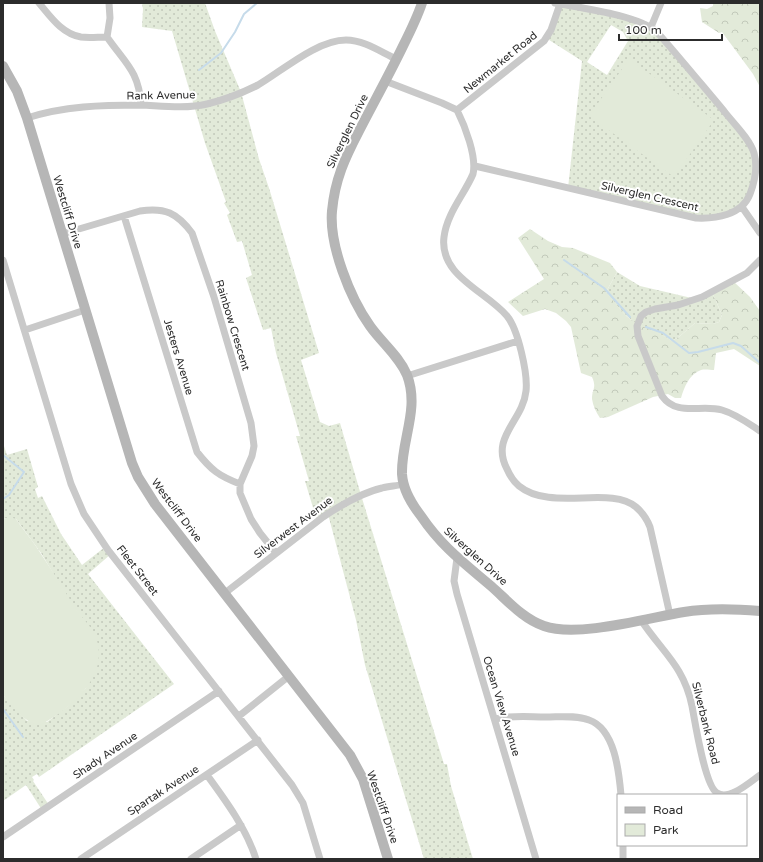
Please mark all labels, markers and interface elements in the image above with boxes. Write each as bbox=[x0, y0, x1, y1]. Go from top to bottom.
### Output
scale bar bbox=[619, 16, 722, 42]
text: 100 m bbox=[625, 23, 662, 37]
street label: Newmarket Road bbox=[461, 29, 540, 96]
street label: Rank Avenue bbox=[126, 88, 196, 103]
street label: Silverglen Drive bbox=[324, 92, 371, 170]
street label: Westcliff Drive bbox=[50, 174, 85, 250]
street label: Silverglen Crescent bbox=[600, 179, 700, 214]
street label: Rainbow Crescent bbox=[212, 278, 253, 372]
street label: Jesters Avenue bbox=[161, 318, 196, 397]
street label: Westcliff Drive bbox=[149, 476, 205, 545]
street label: Silverwest Avenue bbox=[252, 494, 335, 561]
street label: Silverglen Drive bbox=[441, 525, 510, 588]
street label: Fleet Street bbox=[114, 543, 161, 598]
street label: Ocean View Avenue bbox=[480, 655, 523, 758]
street label: Silverbank Road bbox=[689, 680, 722, 766]
street label: Shady Avenue bbox=[71, 729, 140, 782]
street label: Spartak Avenue bbox=[125, 762, 201, 818]
street label: Westcliff Drive bbox=[364, 769, 401, 845]
legend bbox=[617, 794, 747, 846]
text: Road bbox=[653, 803, 683, 817]
text: Park bbox=[653, 823, 679, 837]

